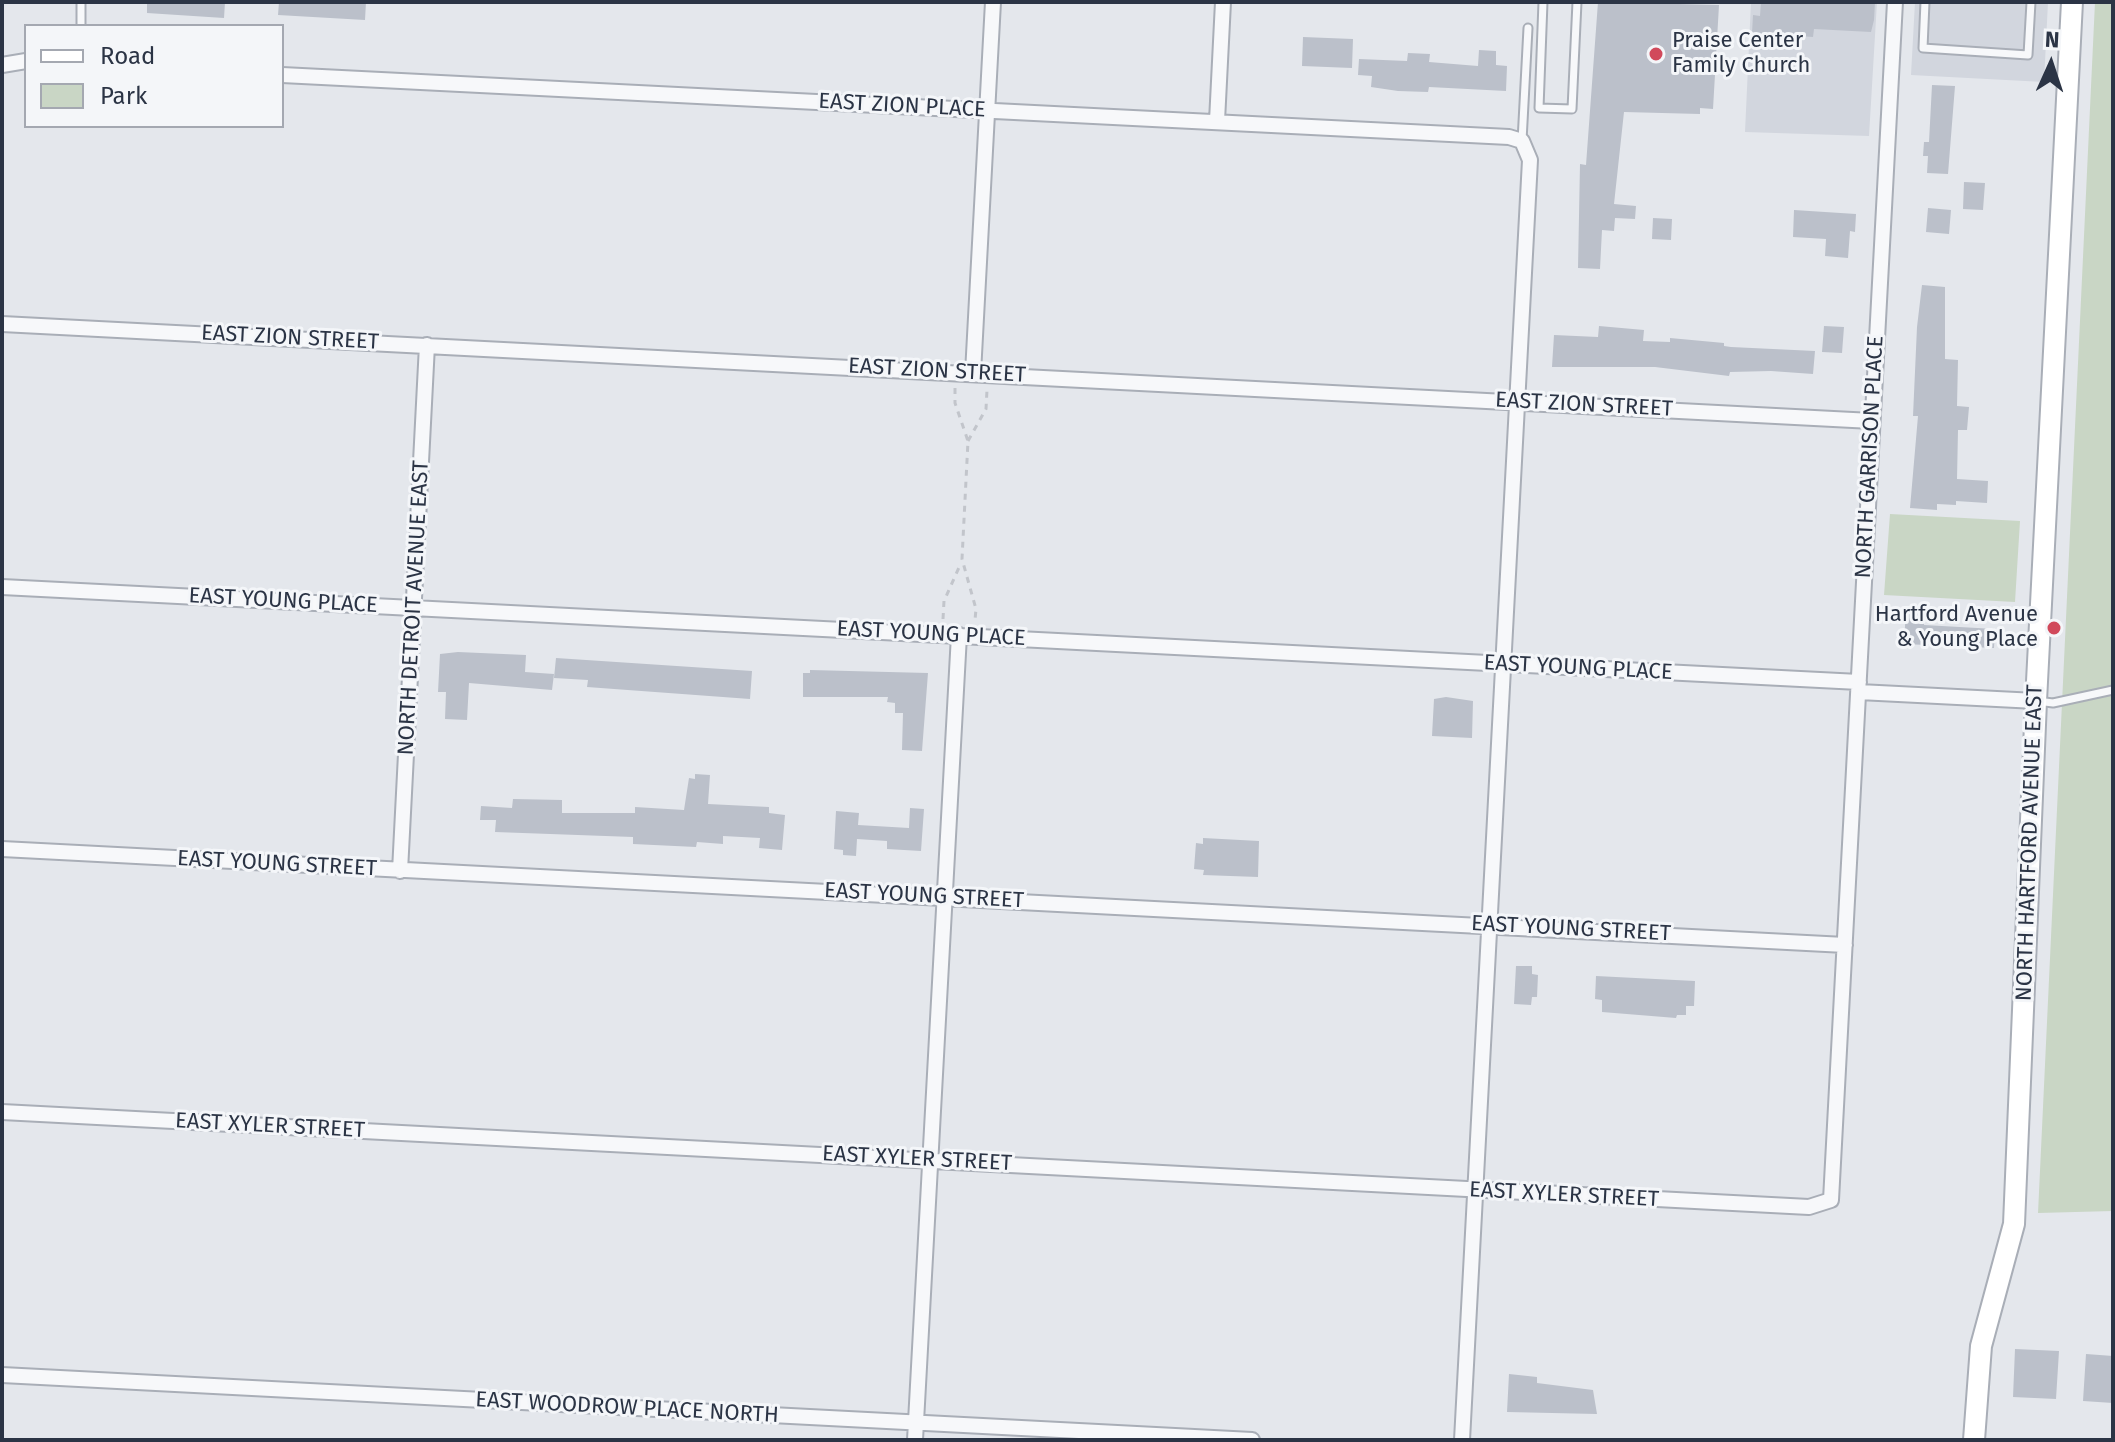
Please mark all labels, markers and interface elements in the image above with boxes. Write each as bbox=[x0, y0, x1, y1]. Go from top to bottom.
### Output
legend bbox=[24, 24, 284, 128]
north arrow bbox=[2011, 24, 2091, 104]
text: N bbox=[2044, 26, 2060, 53]
place label: Praise Center Family Church bbox=[1672, 28, 1810, 80]
text: Road bbox=[100, 42, 155, 70]
marker: Praise Center Family Church bbox=[1647, 45, 1665, 63]
text: Park bbox=[100, 82, 147, 110]
street label: EAST ZION PLACE bbox=[818, 88, 986, 124]
street label: EAST ZION STREET bbox=[200, 320, 380, 356]
street label: NORTH GARRISON PLACE bbox=[1850, 335, 1890, 579]
street label: EAST ZION STREET bbox=[847, 353, 1027, 389]
street label: EAST ZION STREET bbox=[1494, 387, 1674, 423]
street label: NORTH DETROIT AVENUE EAST bbox=[393, 460, 435, 756]
street label: EAST YOUNG PLACE bbox=[188, 583, 378, 619]
place label: Hartford Avenue & Young Place bbox=[1875, 602, 2038, 654]
street label: EAST YOUNG PLACE bbox=[836, 616, 1026, 652]
marker: Hartford Avenue & Young Place bbox=[2045, 619, 2063, 637]
street label: EAST YOUNG PLACE bbox=[1483, 650, 1673, 686]
street label: NORTH HARTFORD AVENUE EAST bbox=[2011, 684, 2049, 1002]
street label: EAST YOUNG STREET bbox=[176, 846, 378, 882]
street label: EAST YOUNG STREET bbox=[823, 878, 1025, 914]
street label: EAST YOUNG STREET bbox=[1470, 911, 1672, 947]
street label: EAST XYLER STREET bbox=[174, 1108, 366, 1144]
street label: EAST XYLER STREET bbox=[821, 1141, 1013, 1177]
street label: EAST XYLER STREET bbox=[1468, 1177, 1660, 1213]
street label: EAST WOODROW PLACE NORTH bbox=[475, 1387, 779, 1429]

